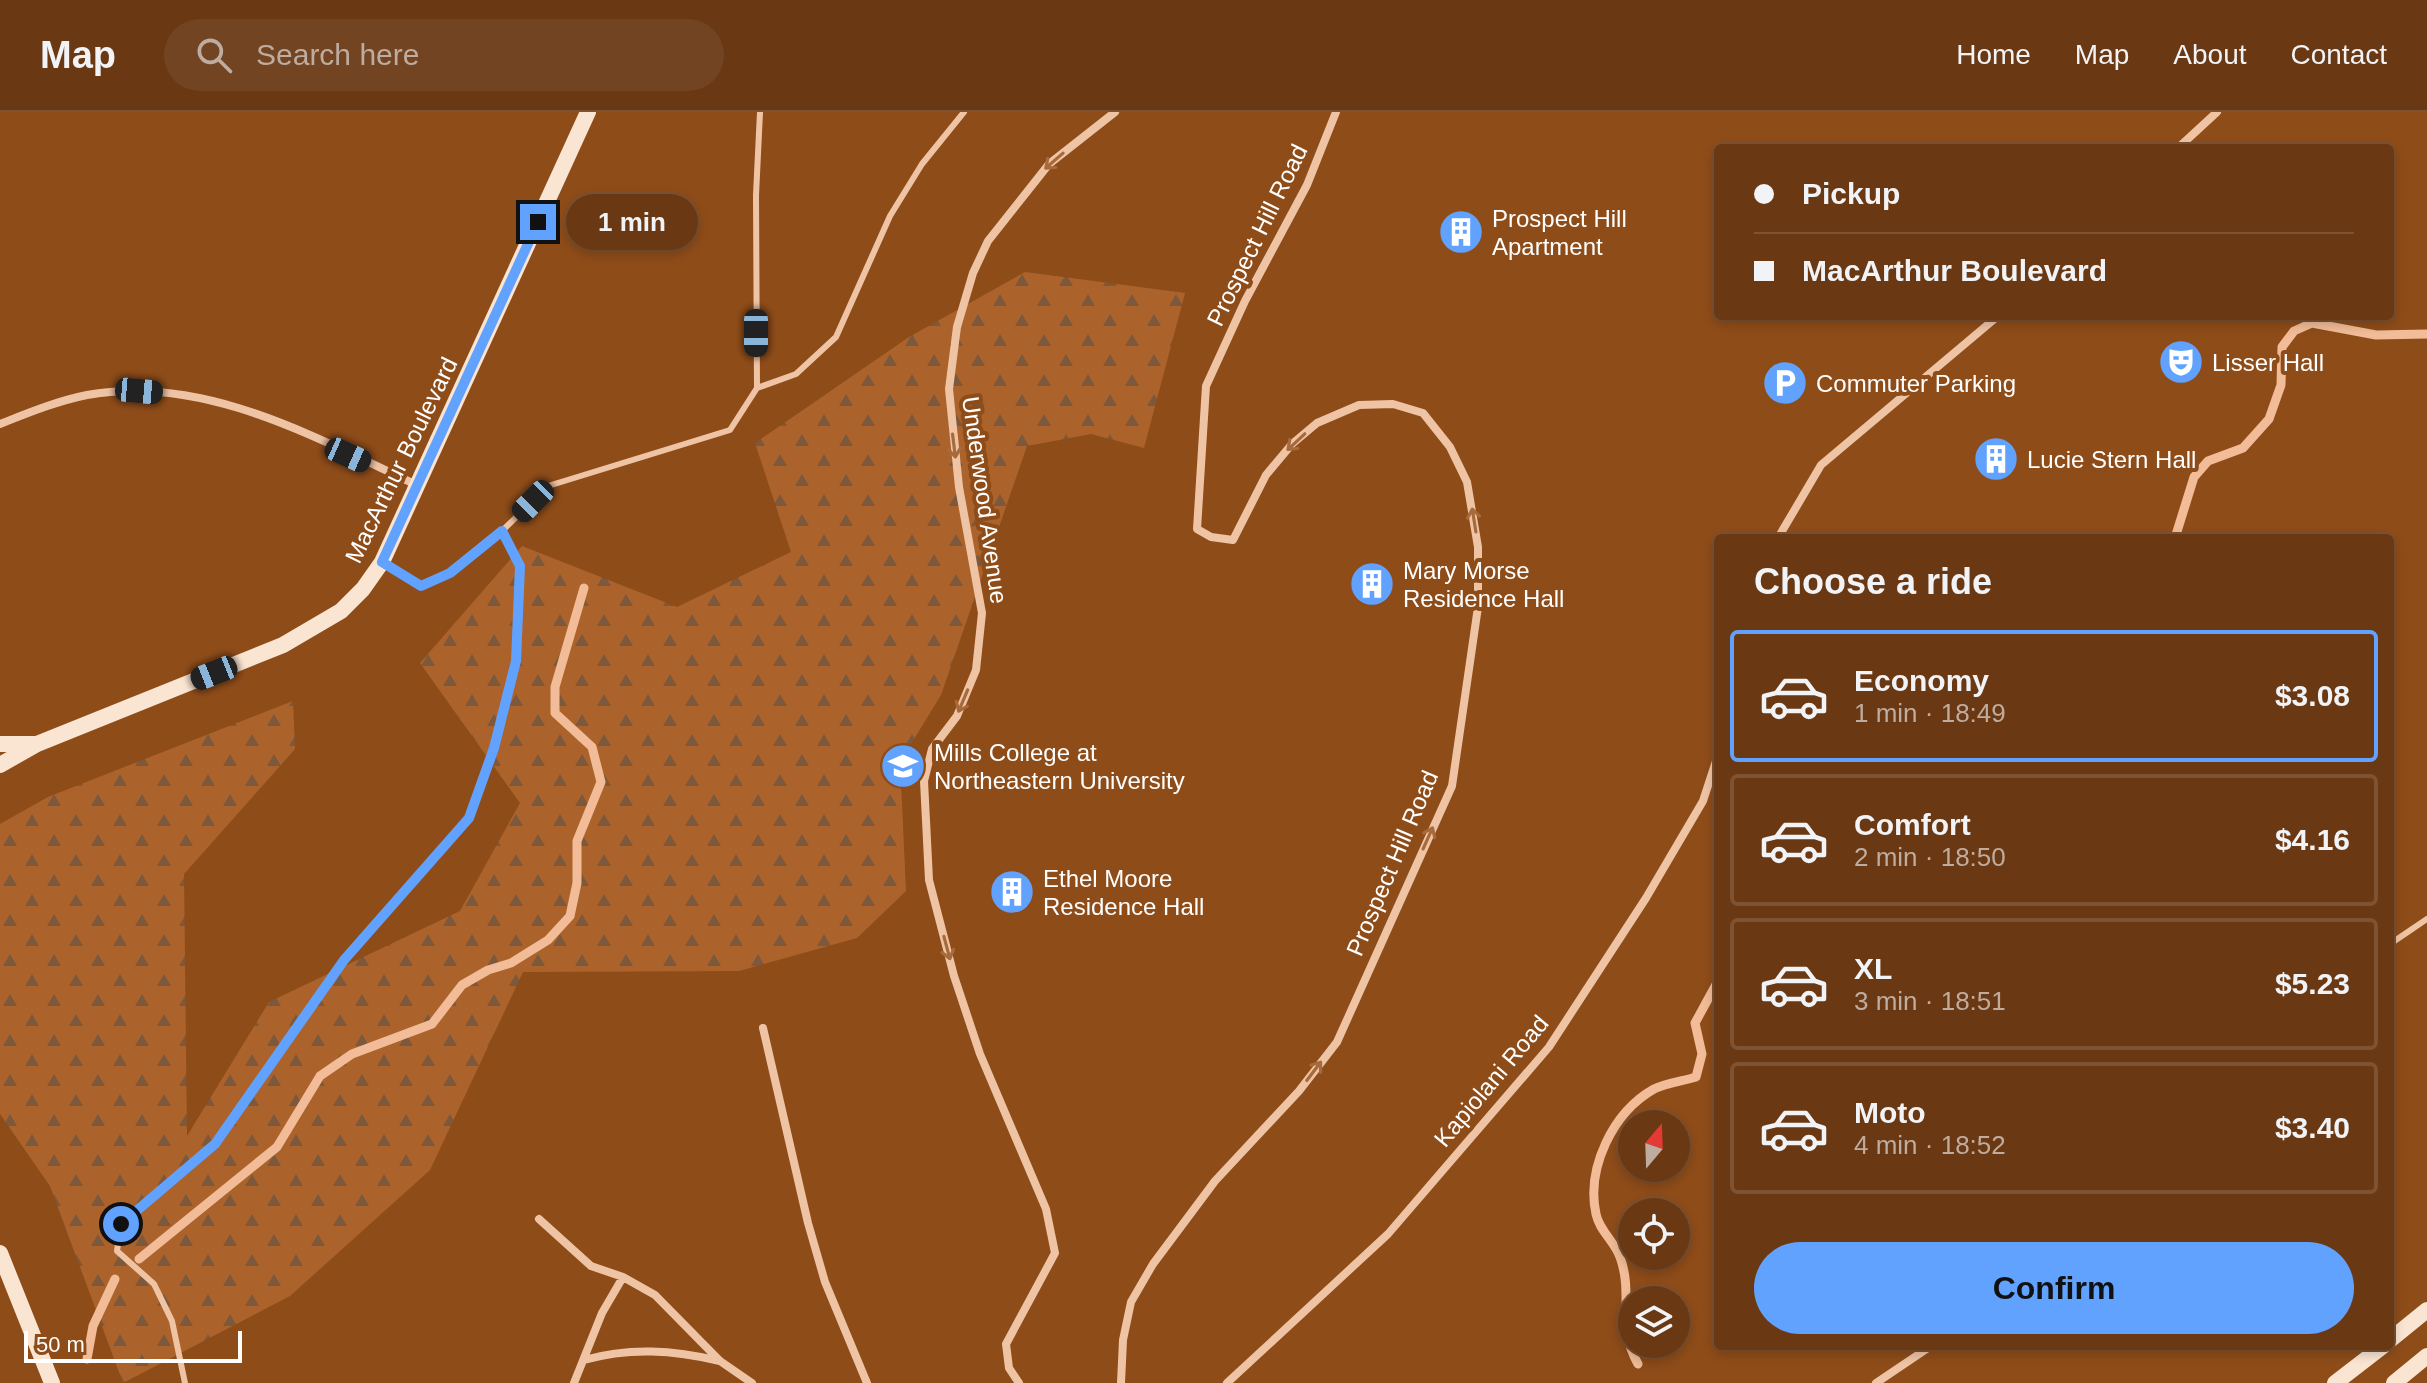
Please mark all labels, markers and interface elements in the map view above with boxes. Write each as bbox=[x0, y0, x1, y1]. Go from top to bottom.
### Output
search box bbox=[164, 19, 724, 91]
icon: search bbox=[192, 33, 236, 77]
text: Map bbox=[40, 34, 116, 76]
text: Search here bbox=[256, 38, 419, 71]
text: Home bbox=[1956, 39, 2031, 70]
text: Map bbox=[2075, 39, 2129, 70]
text: About bbox=[2173, 39, 2247, 70]
text: Contact bbox=[2291, 39, 2387, 70]
street label: Prospect Hill Road bbox=[1201, 140, 1313, 330]
one-way arrow bbox=[1044, 152, 1064, 170]
text: Pickup bbox=[1802, 177, 1900, 210]
callout: 1 min bbox=[566, 194, 698, 250]
route end bbox=[520, 204, 556, 240]
place label: Prospect Hill Apartment bbox=[1492, 205, 1627, 260]
text: 1 min bbox=[598, 207, 666, 237]
building icon: Prospect Hill Apartment bbox=[1437, 208, 1485, 256]
text: MacArthur Boulevard bbox=[1802, 254, 2107, 287]
car bbox=[744, 309, 768, 357]
theatre icon: Lisser Hall bbox=[2157, 338, 2205, 386]
place label: Lisser Hall bbox=[2212, 349, 2324, 376]
street label: MacArthur Boulevard bbox=[339, 353, 463, 567]
parking icon: Commuter Parking bbox=[1761, 359, 1809, 407]
place label: Commuter Parking bbox=[1816, 370, 2016, 397]
car bbox=[114, 377, 164, 405]
street label: Underwood Avenue bbox=[957, 395, 1013, 605]
one-way arrow bbox=[1286, 432, 1306, 451]
one-way arrow bbox=[946, 433, 961, 459]
car bbox=[321, 434, 375, 476]
building icon: Lucie Stern Hall bbox=[1972, 435, 2020, 483]
place label: Lucie Stern Hall bbox=[2027, 446, 2196, 473]
car bbox=[508, 476, 558, 526]
one-way arrow bbox=[1465, 508, 1480, 533]
place label: Mary Morse Residence Hall bbox=[1403, 557, 1564, 612]
building icon: Mary Morse Residence Hall bbox=[1348, 560, 1396, 608]
text: Choose a ride bbox=[1754, 561, 1992, 602]
car bbox=[187, 653, 241, 693]
icon: car bbox=[1758, 660, 1830, 732]
text: Economy bbox=[1854, 664, 1989, 697]
text: $3.08 bbox=[2275, 679, 2350, 712]
one-way arrow bbox=[955, 688, 970, 713]
text: 1 min · 18:49 bbox=[1854, 698, 2006, 728]
place label: Mills College at Northeastern University bbox=[934, 739, 1185, 794]
school or university icon: Mills College at Northeastern University bbox=[879, 742, 927, 790]
street label: Prospect Hill Road bbox=[1341, 766, 1443, 960]
icon: car bbox=[1758, 804, 1830, 876]
text: Comfort bbox=[1854, 808, 1971, 841]
text: $4.16 bbox=[2275, 823, 2350, 856]
one-way arrow bbox=[1422, 826, 1437, 851]
text: 2 min · 18:50 bbox=[1854, 842, 2006, 872]
place label: Ethel Moore Residence Hall bbox=[1043, 865, 1204, 920]
building icon: Ethel Moore Residence Hall bbox=[988, 868, 1036, 916]
one-way arrow bbox=[941, 935, 956, 961]
icon: car bbox=[1758, 948, 1830, 1020]
text: XL bbox=[1854, 952, 1892, 985]
text: $5.23 bbox=[2275, 967, 2350, 1000]
text: 3 min · 18:51 bbox=[1854, 986, 2006, 1016]
street label: Kapiolani Road bbox=[1428, 1010, 1554, 1152]
one-way arrow bbox=[1306, 1061, 1323, 1082]
icon: car bbox=[1758, 1092, 1830, 1164]
text: Moto bbox=[1854, 1096, 1926, 1129]
north arrow bbox=[1618, 1110, 1690, 1182]
map controls bbox=[1618, 1110, 1690, 1358]
text: $3.40 bbox=[2275, 1111, 2350, 1144]
text: 4 min · 18:52 bbox=[1854, 1130, 2006, 1160]
button: locate bbox=[1618, 1198, 1690, 1270]
route start bbox=[103, 1206, 139, 1242]
button: Confirm bbox=[1754, 1242, 2354, 1334]
button: layers bbox=[1618, 1286, 1690, 1358]
scale bar bbox=[24, 1327, 242, 1363]
text: 50 m bbox=[36, 1332, 85, 1357]

